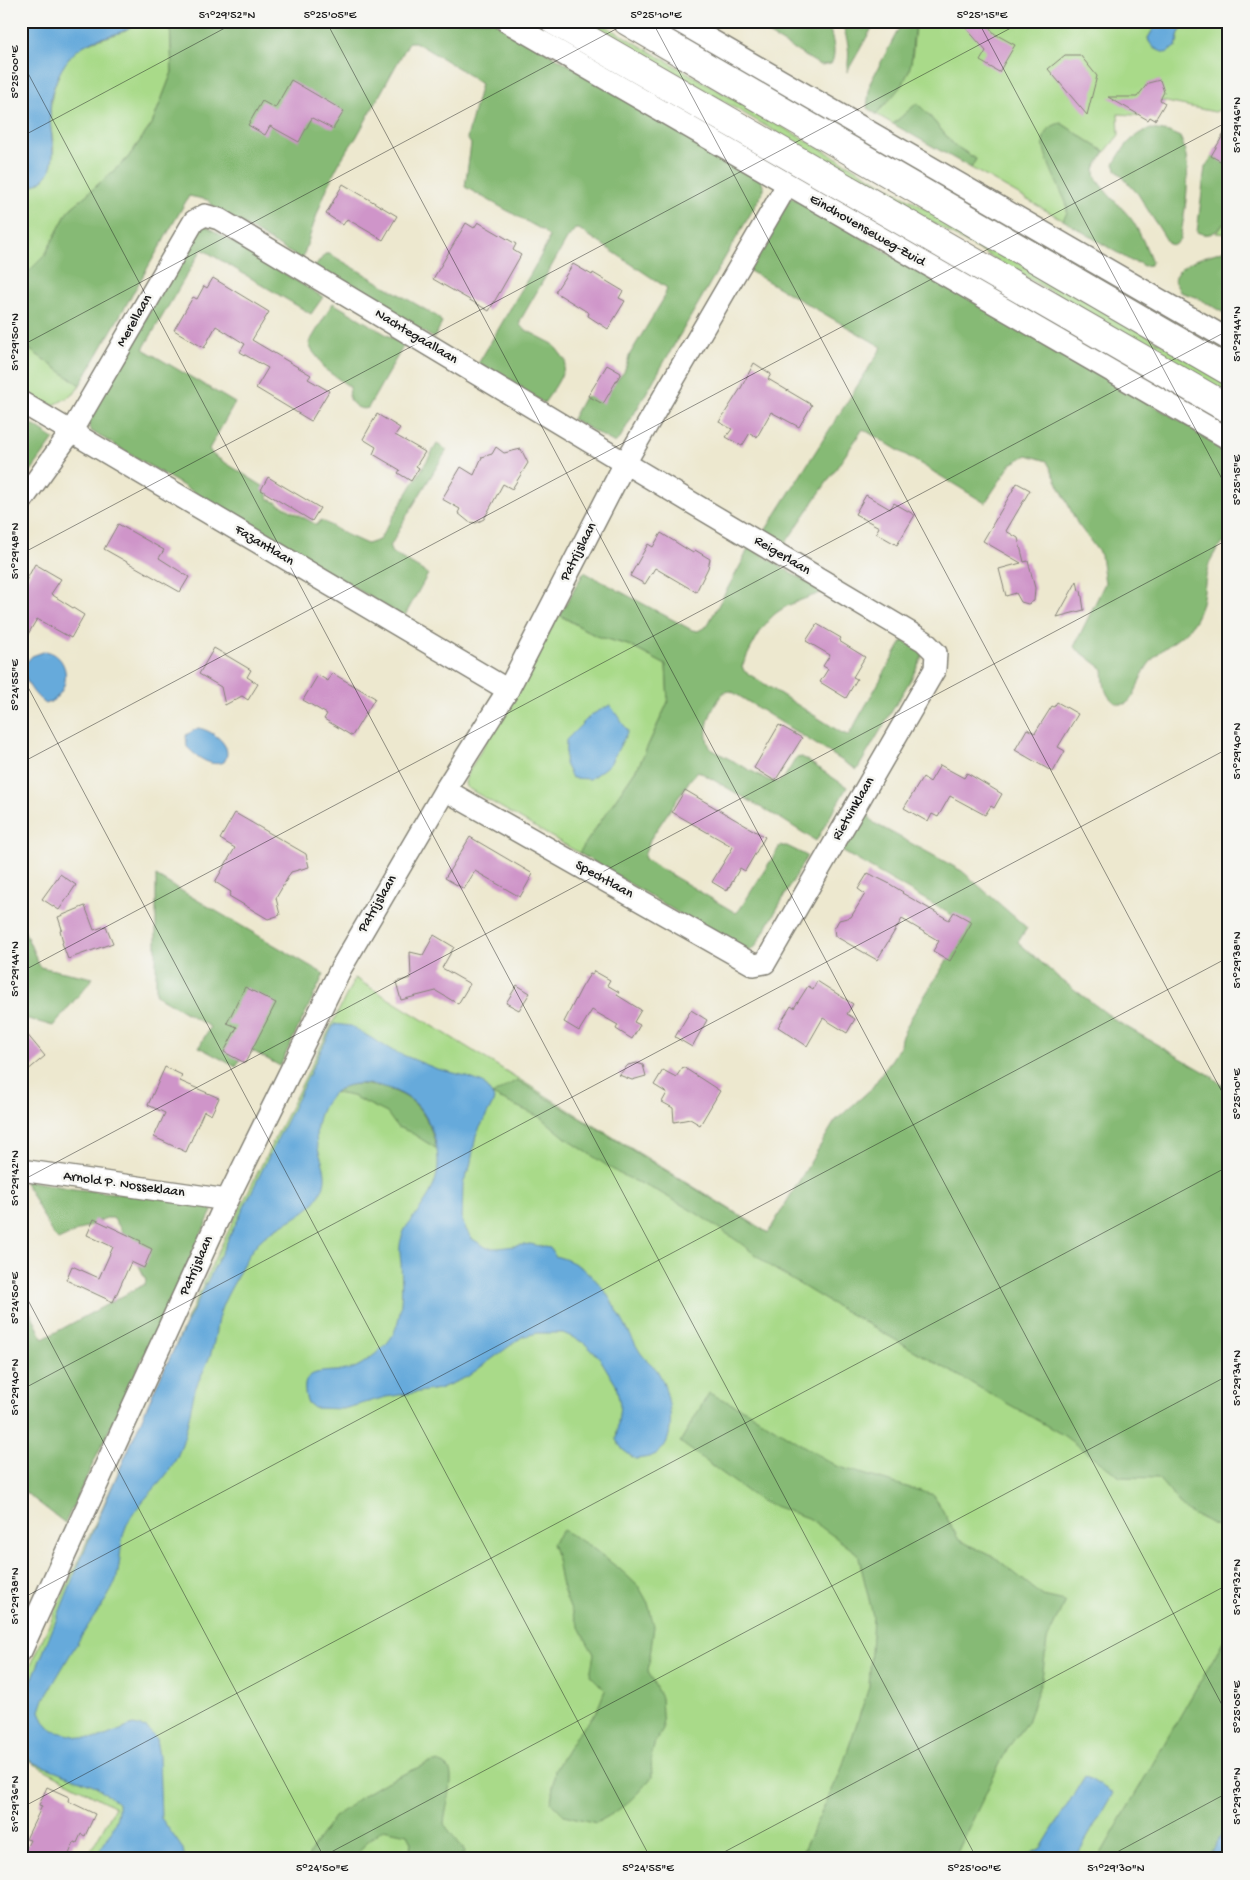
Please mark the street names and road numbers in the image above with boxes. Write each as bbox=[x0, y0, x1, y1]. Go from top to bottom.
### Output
street label: Eindhovenseweg-Zuid bbox=[806, 191, 930, 272]
street label: Merellaan bbox=[113, 292, 157, 350]
street label: Nachtegaallaan bbox=[371, 306, 461, 369]
street label: Patrijslaan bbox=[557, 519, 601, 585]
street label: Fazantlaan bbox=[230, 521, 297, 571]
street label: Reigerlaan bbox=[751, 532, 814, 580]
street label: Rietvinklaan bbox=[829, 774, 879, 844]
street label: Spechtlaan bbox=[572, 857, 636, 903]
street label: Patrijslaan bbox=[354, 872, 401, 937]
street label: Arnold P. Nosseklaan bbox=[62, 1168, 186, 1202]
street label: Patrijslaan bbox=[176, 1233, 218, 1299]

